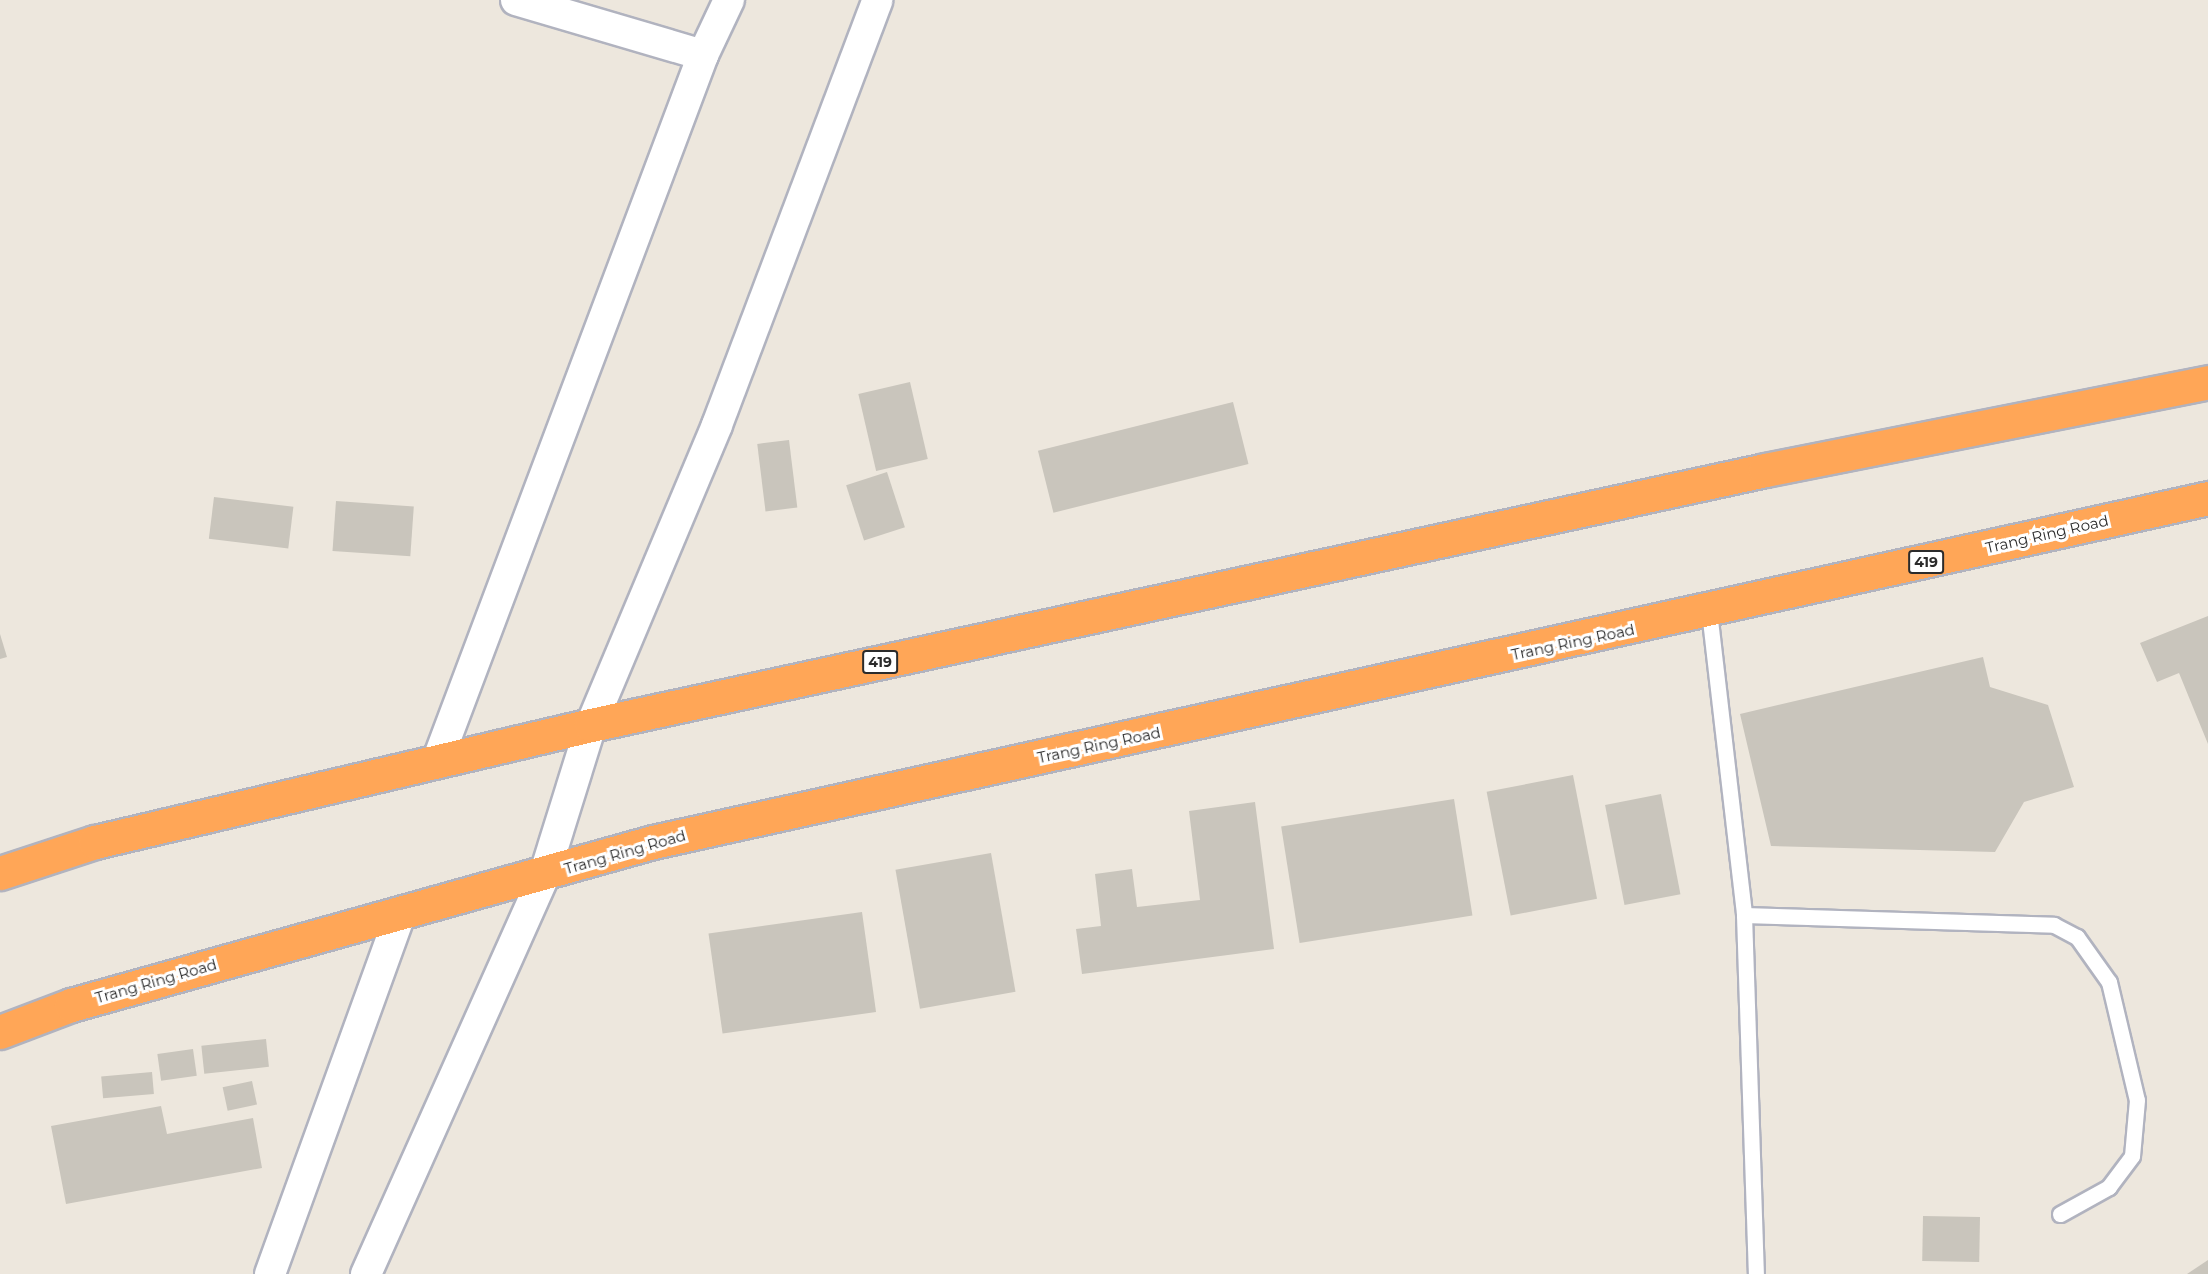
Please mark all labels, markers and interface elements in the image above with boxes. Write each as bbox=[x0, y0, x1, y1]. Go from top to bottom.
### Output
street label: Trang Ring Road bbox=[1984, 511, 2110, 557]
road number: 419 bbox=[1908, 551, 1944, 573]
street label: Trang Ring Road bbox=[1510, 620, 1636, 664]
road number: 419 bbox=[862, 651, 898, 673]
street label: Trang Ring Road bbox=[1036, 723, 1162, 767]
street label: Trang Ring Road bbox=[562, 826, 688, 878]
street label: Trang Ring Road bbox=[93, 955, 219, 1007]

